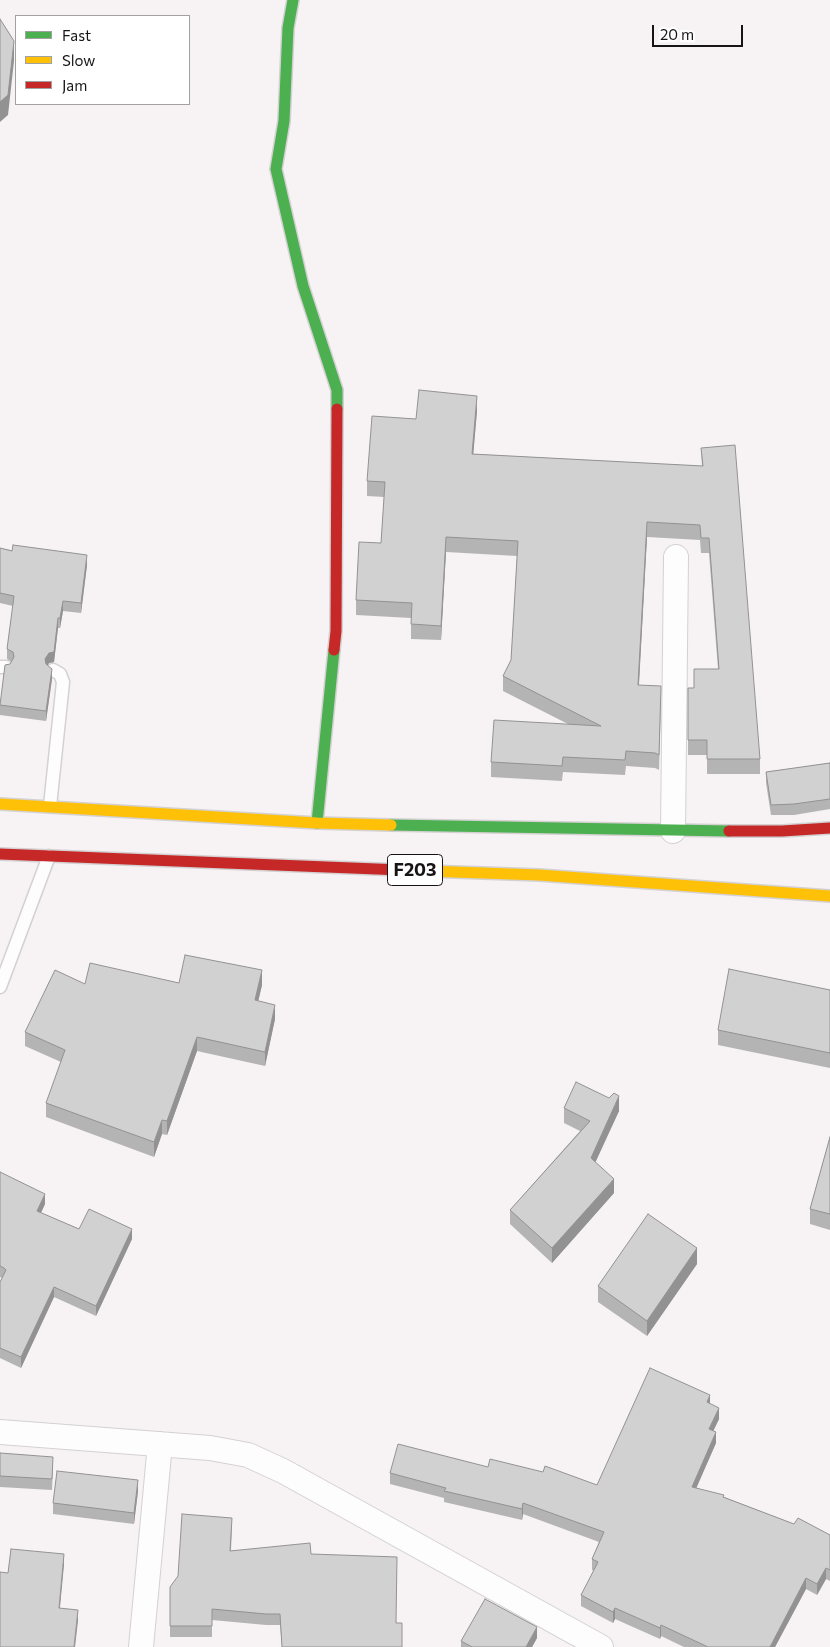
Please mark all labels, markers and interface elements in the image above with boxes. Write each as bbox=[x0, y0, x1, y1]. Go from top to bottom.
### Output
legend bbox=[15, 15, 190, 105]
scale bar bbox=[655, 15, 746, 47]
text: 20 m bbox=[660, 25, 694, 43]
text: Fast bbox=[62, 26, 91, 44]
text: Slow bbox=[62, 51, 95, 69]
text: Jam bbox=[62, 76, 87, 94]
road number: F203 bbox=[388, 854, 442, 886]

